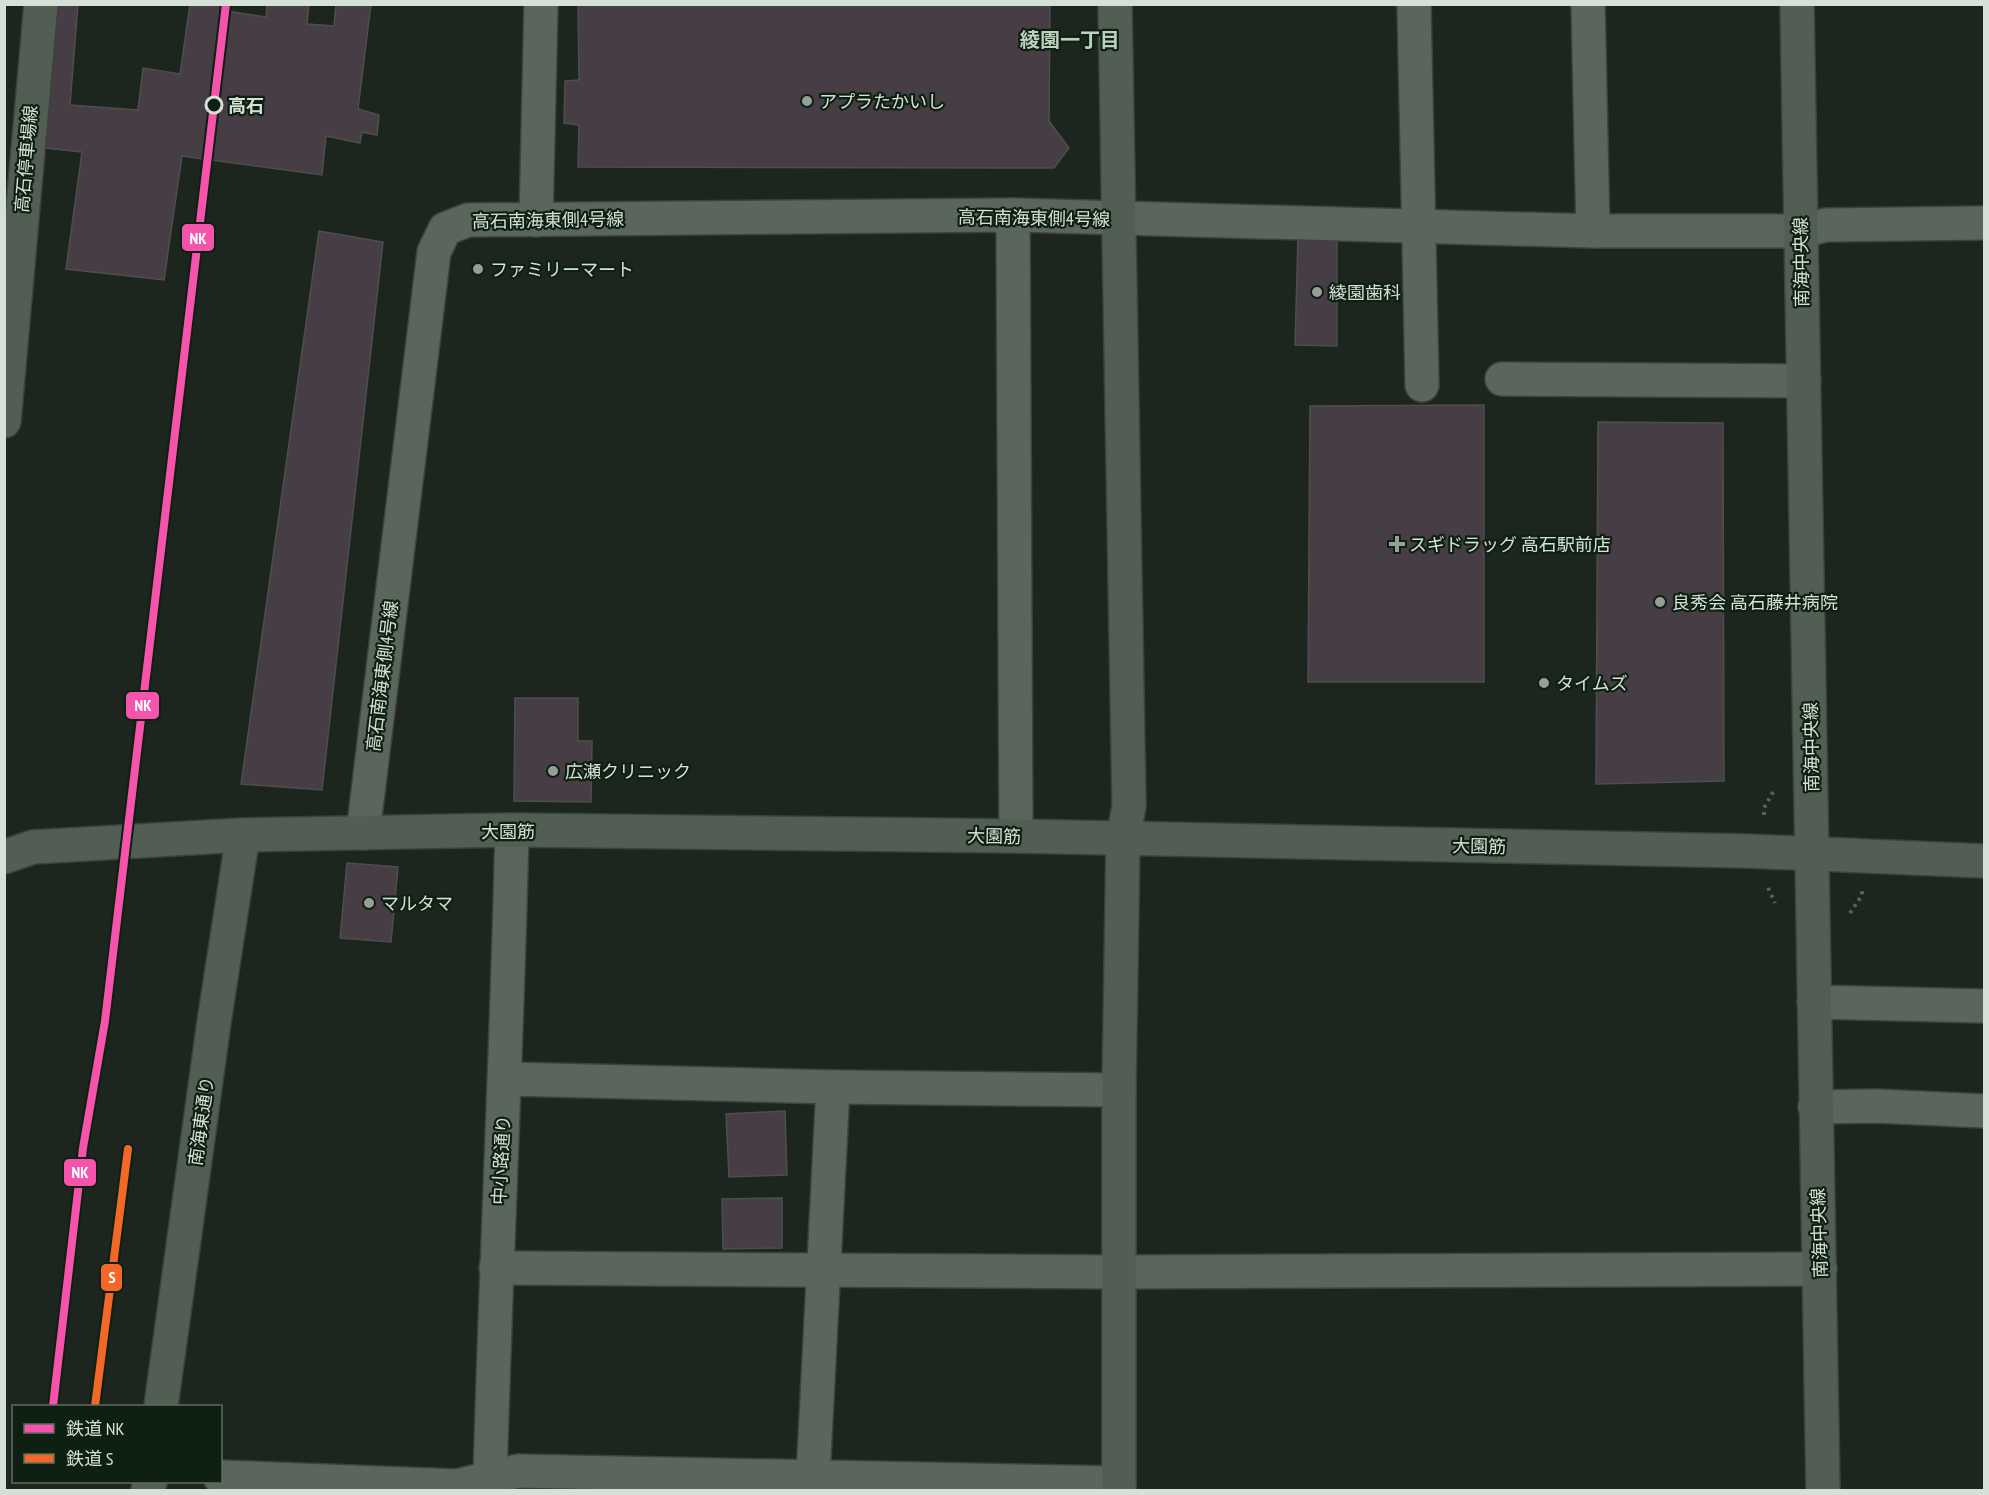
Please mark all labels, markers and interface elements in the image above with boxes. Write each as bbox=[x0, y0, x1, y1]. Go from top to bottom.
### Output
district label: 綾園一丁目 bbox=[1020, 27, 1120, 53]
place label: アプラたかいし bbox=[819, 90, 945, 113]
place label: 高石 bbox=[228, 94, 264, 117]
marker: アプラたかいし bbox=[800, 94, 814, 108]
marker: 高石 bbox=[205, 96, 223, 114]
street label: 高石停車場線 bbox=[10, 104, 42, 214]
street label: 高石南海東側4号線 bbox=[958, 205, 1110, 231]
street label: 高石南海東側4号線 bbox=[472, 207, 624, 233]
street label: 南海中央線 bbox=[1789, 217, 1813, 307]
line badge: NK bbox=[181, 223, 215, 252]
text: NK bbox=[190, 228, 207, 248]
place label: ファミリーマート bbox=[490, 258, 634, 281]
marker: ファミリーマート bbox=[471, 262, 485, 276]
place label: 綾園歯科 bbox=[1329, 281, 1401, 304]
marker: 綾園歯科 bbox=[1310, 285, 1324, 299]
place label: スギドラッグ 高石駅前店 bbox=[1409, 533, 1611, 556]
marker: スギドラッグ 高石駅前店 bbox=[1390, 537, 1404, 551]
place label: 良秀会 高石藤井病院 bbox=[1672, 591, 1838, 614]
marker: 良秀会 高石藤井病院 bbox=[1653, 595, 1667, 609]
street label: 高石南海東側4号線 bbox=[361, 599, 403, 753]
place label: タイムズ bbox=[1556, 672, 1628, 695]
marker: タイムズ bbox=[1537, 676, 1551, 690]
line badge: NK bbox=[125, 691, 160, 720]
text: NK bbox=[135, 695, 152, 715]
street label: 南海中央線 bbox=[1799, 702, 1823, 792]
place label: 広瀬クリニック bbox=[565, 760, 691, 783]
marker: 広瀬クリニック bbox=[546, 764, 560, 778]
street label: 大園筋 bbox=[481, 820, 535, 843]
street label: 大園筋 bbox=[967, 824, 1021, 848]
street label: 大園筋 bbox=[1452, 834, 1506, 858]
place label: マルタマ bbox=[381, 892, 453, 915]
marker: マルタマ bbox=[362, 896, 376, 910]
street label: 南海東通り bbox=[183, 1075, 219, 1167]
street label: 中小路通り bbox=[487, 1114, 515, 1206]
line badge: NK bbox=[63, 1158, 97, 1187]
text: NK bbox=[72, 1162, 89, 1182]
street label: 南海中央線 bbox=[1806, 1188, 1832, 1278]
line badge: S bbox=[100, 1263, 123, 1292]
text: S bbox=[108, 1267, 116, 1287]
legend bbox=[12, 1405, 222, 1483]
text: 鉄道 NK bbox=[66, 1417, 124, 1440]
text: 鉄道 S bbox=[66, 1447, 114, 1470]

